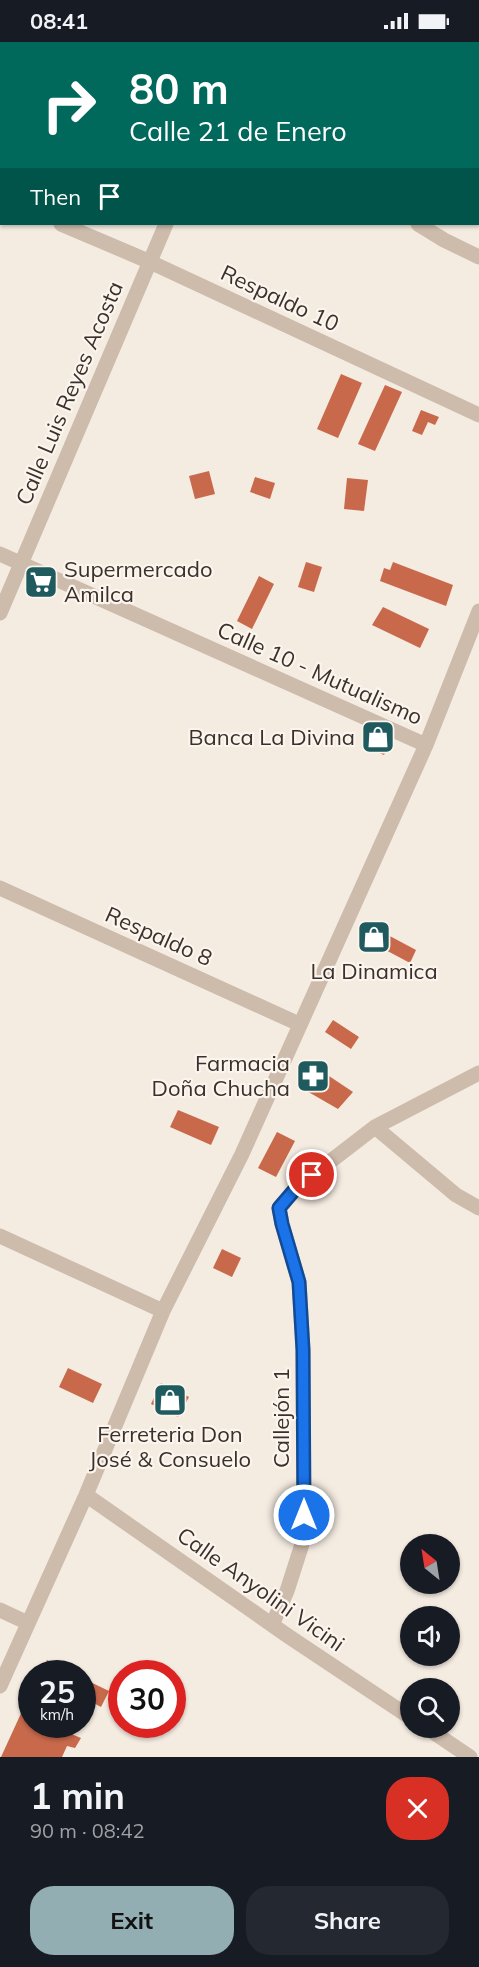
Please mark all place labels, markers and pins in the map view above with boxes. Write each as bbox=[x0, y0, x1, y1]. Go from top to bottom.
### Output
place label: Supermercado Amilca bbox=[64, 555, 212, 608]
supermarket icon: Supermercado Amilca bbox=[23, 564, 59, 600]
shop icon: Banca La Divina bbox=[360, 719, 396, 755]
place label: Banca La Divina bbox=[189, 723, 355, 751]
shop icon: La Dinamica bbox=[356, 919, 392, 955]
place label: La Dinamica bbox=[310, 957, 438, 985]
place label: Farmacia Doña Chucha bbox=[152, 1049, 290, 1102]
pharmacy icon: Farmacia Doña Chucha bbox=[295, 1058, 331, 1094]
pin bbox=[286, 1149, 337, 1200]
shop icon: Ferreteria Don José & Consuelo bbox=[152, 1382, 188, 1418]
place label: Ferreteria Don José & Consuelo bbox=[89, 1420, 251, 1473]

